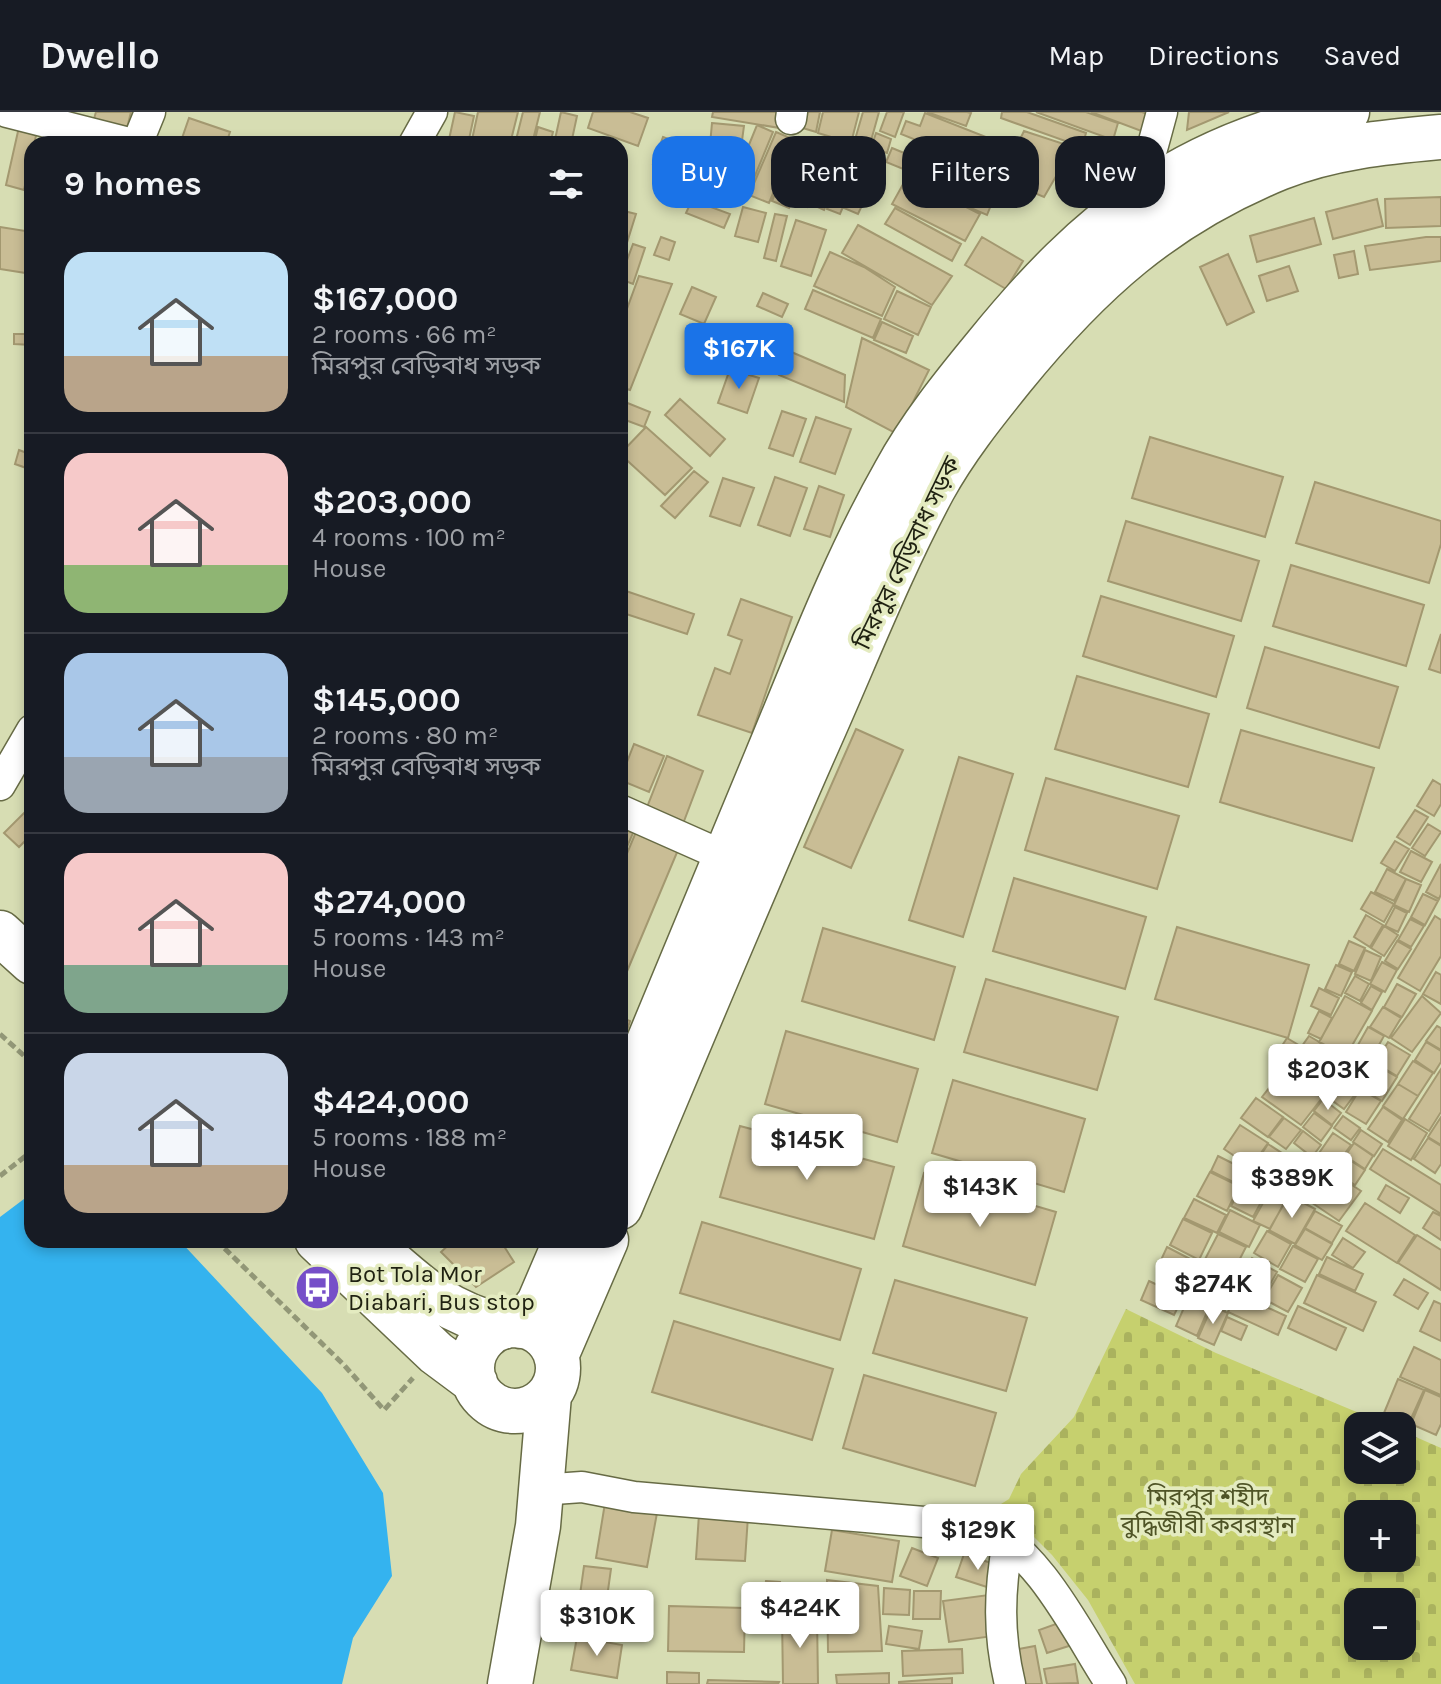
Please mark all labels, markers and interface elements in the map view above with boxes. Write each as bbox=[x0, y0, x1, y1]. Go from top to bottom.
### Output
text: Dwello bbox=[40, 33, 160, 78]
text: Map bbox=[1049, 39, 1104, 72]
text: Directions bbox=[1148, 39, 1280, 72]
text: Saved bbox=[1324, 39, 1401, 72]
chip: Buy bbox=[652, 136, 755, 208]
chip: Rent bbox=[771, 136, 886, 208]
chip: Filters bbox=[902, 136, 1039, 208]
chip: New bbox=[1055, 136, 1165, 208]
icon: filters bbox=[544, 162, 588, 206]
text: 9 homes bbox=[64, 164, 202, 204]
text: $167,000 bbox=[312, 279, 458, 319]
icon: home bbox=[128, 284, 224, 380]
text: 2 rooms · 66 m² bbox=[312, 319, 497, 350]
pin: $167K bbox=[683, 323, 795, 391]
text: $167K bbox=[703, 333, 775, 364]
text: মিরপুর বেড়িবাধ সড়ক bbox=[312, 350, 541, 381]
street label: মিরপুর বেড়িবাধ সড়ক bbox=[848, 451, 966, 655]
text: $203,000 bbox=[312, 482, 472, 522]
icon: home bbox=[128, 485, 224, 581]
text: 4 rooms · 100 m² bbox=[312, 522, 506, 553]
text: House bbox=[312, 553, 386, 584]
text: $145,000 bbox=[312, 680, 461, 720]
icon: home bbox=[128, 685, 224, 781]
text: 2 rooms · 80 m² bbox=[312, 720, 498, 751]
text: মিরপুর বেড়িবাধ সড়ক bbox=[312, 751, 541, 782]
text: $274,000 bbox=[312, 882, 466, 922]
icon: home bbox=[128, 885, 224, 981]
text: 5 rooms · 143 m² bbox=[312, 922, 505, 953]
text: House bbox=[312, 953, 386, 984]
pin: $203K bbox=[1272, 1044, 1384, 1112]
text: $203K bbox=[1286, 1054, 1370, 1085]
text: $424,000 bbox=[312, 1082, 470, 1122]
icon: home bbox=[128, 1085, 224, 1181]
pin: $145K bbox=[751, 1114, 863, 1182]
text: 5 rooms · 188 m² bbox=[312, 1122, 507, 1153]
text: $145K bbox=[770, 1124, 844, 1155]
pin: $389K bbox=[1236, 1152, 1348, 1220]
text: House bbox=[312, 1153, 386, 1184]
pin: $143K bbox=[924, 1161, 1036, 1229]
text: $389K bbox=[1250, 1162, 1334, 1193]
text: $143K bbox=[942, 1171, 1018, 1202]
pin: $274K bbox=[1157, 1258, 1269, 1326]
place label: Bot Tola Mor Diabari, Bus stop bbox=[348, 1260, 535, 1316]
bus stop icon: Bot Tola Mor Diabari, Bus stop bbox=[293, 1264, 341, 1312]
text: $274K bbox=[1173, 1268, 1253, 1299]
map controls bbox=[1344, 1412, 1416, 1660]
button: layers bbox=[1344, 1412, 1416, 1484]
park label: মিরপুর শহীদ বুদ্ধিজীবী কবরস্থান bbox=[1120, 1483, 1296, 1539]
button: + bbox=[1344, 1500, 1416, 1572]
pin: $129K bbox=[922, 1504, 1034, 1572]
text: $129K bbox=[940, 1514, 1016, 1545]
pin: $424K bbox=[744, 1582, 856, 1650]
button: − bbox=[1344, 1588, 1416, 1660]
pin: $310K bbox=[541, 1590, 653, 1658]
text: $424K bbox=[759, 1592, 841, 1623]
text: $310K bbox=[559, 1600, 635, 1631]

